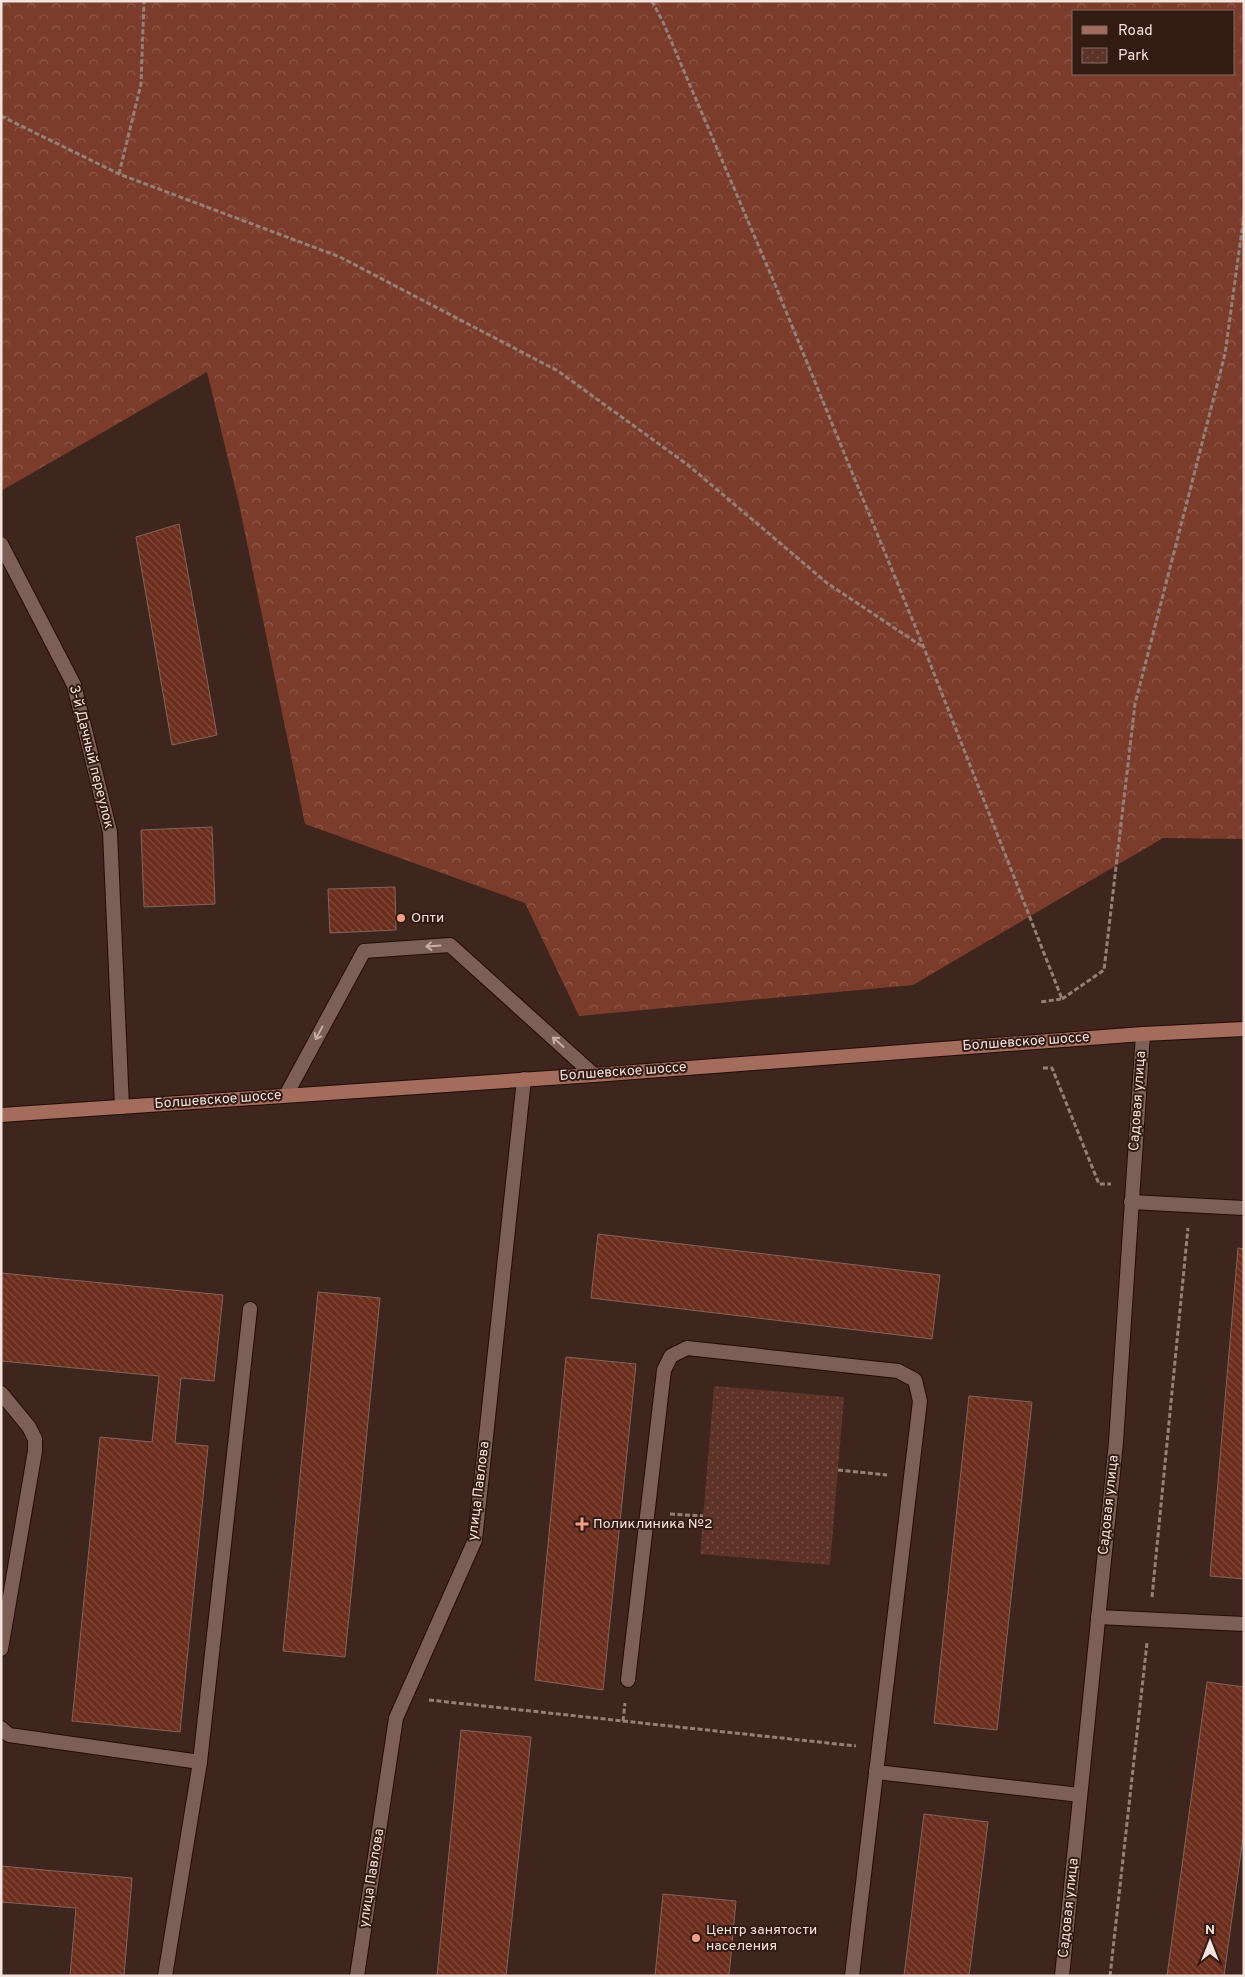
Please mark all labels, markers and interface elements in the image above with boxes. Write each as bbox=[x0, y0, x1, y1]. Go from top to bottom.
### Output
legend bbox=[1072, 10, 1235, 75]
text: Road bbox=[1118, 22, 1153, 41]
text: Park bbox=[1118, 47, 1149, 66]
street label: 3-й Дачный переулок bbox=[65, 684, 117, 830]
place label: Опти bbox=[411, 910, 444, 927]
marker: Опти bbox=[395, 912, 407, 924]
one-way arrow bbox=[425, 941, 441, 951]
one-way arrow bbox=[314, 1025, 324, 1040]
street label: Болшевское шоссе bbox=[962, 1029, 1090, 1055]
one-way arrow bbox=[551, 1036, 564, 1048]
street label: Садовая улица bbox=[1126, 1050, 1150, 1152]
street label: Болшевское шоссе bbox=[559, 1059, 687, 1085]
street label: Болшевское шоссе bbox=[154, 1087, 282, 1113]
street label: улица Павлова bbox=[464, 1440, 494, 1542]
street label: Садовая улица bbox=[1095, 1454, 1123, 1556]
place label: Поликлиника №2 bbox=[593, 1516, 713, 1533]
marker: Поликлиника №2 bbox=[575, 1517, 589, 1531]
street label: улица Павлова bbox=[356, 1827, 388, 1929]
street label: Садовая улица bbox=[1055, 1857, 1083, 1959]
north arrow bbox=[1185, 1917, 1235, 1967]
place label: Центр занятости населения bbox=[706, 1922, 817, 1955]
text: N bbox=[1205, 1922, 1215, 1939]
marker: Центр занятости населения bbox=[690, 1932, 702, 1944]

